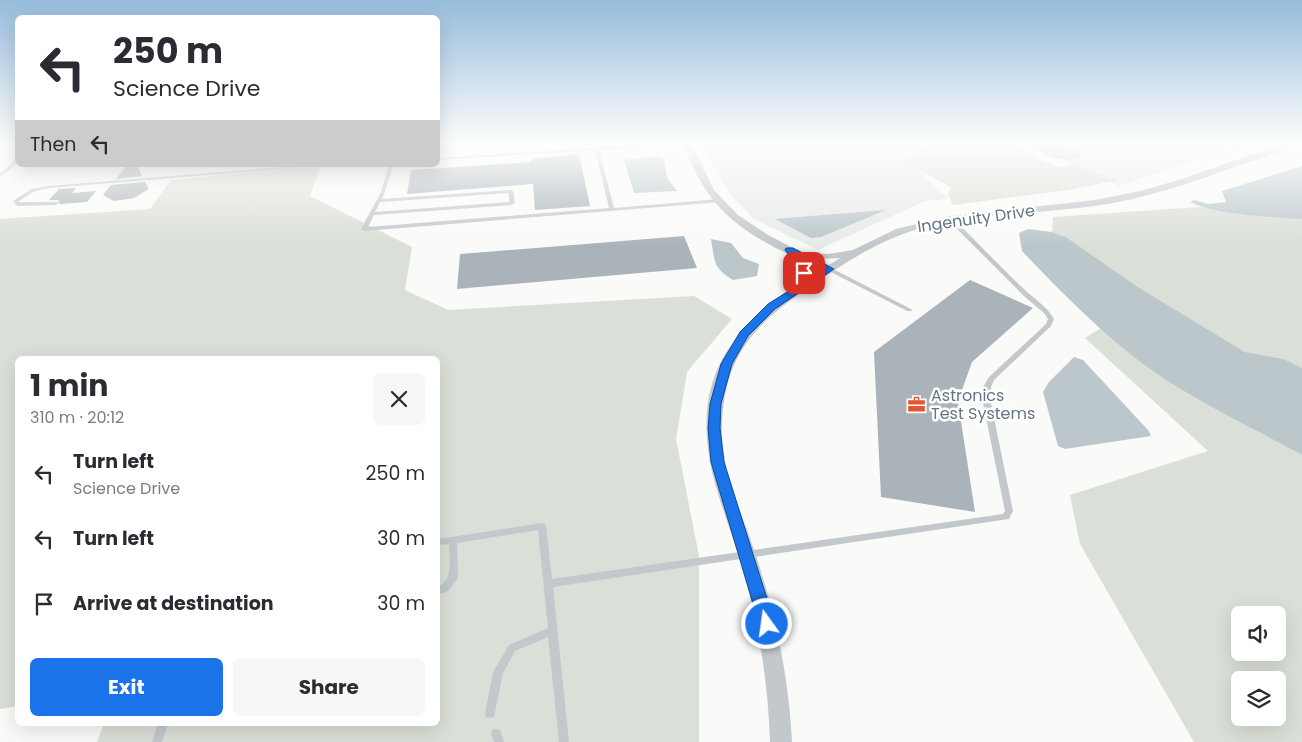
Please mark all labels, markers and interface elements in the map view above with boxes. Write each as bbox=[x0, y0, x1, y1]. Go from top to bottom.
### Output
text: 250 m bbox=[113, 26, 223, 75]
icon: left bbox=[30, 35, 95, 100]
text: Science Drive bbox=[113, 73, 260, 104]
icon: left bbox=[86, 130, 114, 158]
text: Then bbox=[30, 131, 76, 158]
street label: Ingenuity Drive bbox=[916, 199, 1036, 238]
pin bbox=[783, 252, 825, 294]
icon: arrive bbox=[790, 259, 818, 287]
text: 1 min bbox=[30, 364, 108, 407]
button: close bbox=[373, 373, 425, 425]
place label: Astronics Test Systems bbox=[931, 384, 1035, 425]
office icon: Astronics Test Systems bbox=[907, 394, 927, 414]
text: 310 m · 20:12 bbox=[30, 406, 124, 429]
text: Turn left bbox=[73, 448, 154, 475]
icon: left bbox=[30, 460, 58, 488]
text: 250 m bbox=[366, 460, 425, 487]
text: Science Drive bbox=[73, 477, 180, 500]
icon: left bbox=[30, 525, 58, 553]
text: Turn left bbox=[73, 525, 154, 552]
text: 30 m bbox=[377, 525, 425, 552]
icon: arrive bbox=[30, 590, 58, 618]
text: Arrive at destination bbox=[73, 590, 274, 617]
text: 30 m bbox=[377, 590, 425, 617]
position arrow bbox=[740, 597, 792, 649]
map controls bbox=[1231, 606, 1286, 726]
button: sound bbox=[1231, 606, 1286, 661]
button: Exit bbox=[30, 658, 223, 716]
button: Share bbox=[233, 658, 425, 716]
button: layers bbox=[1231, 671, 1286, 726]

